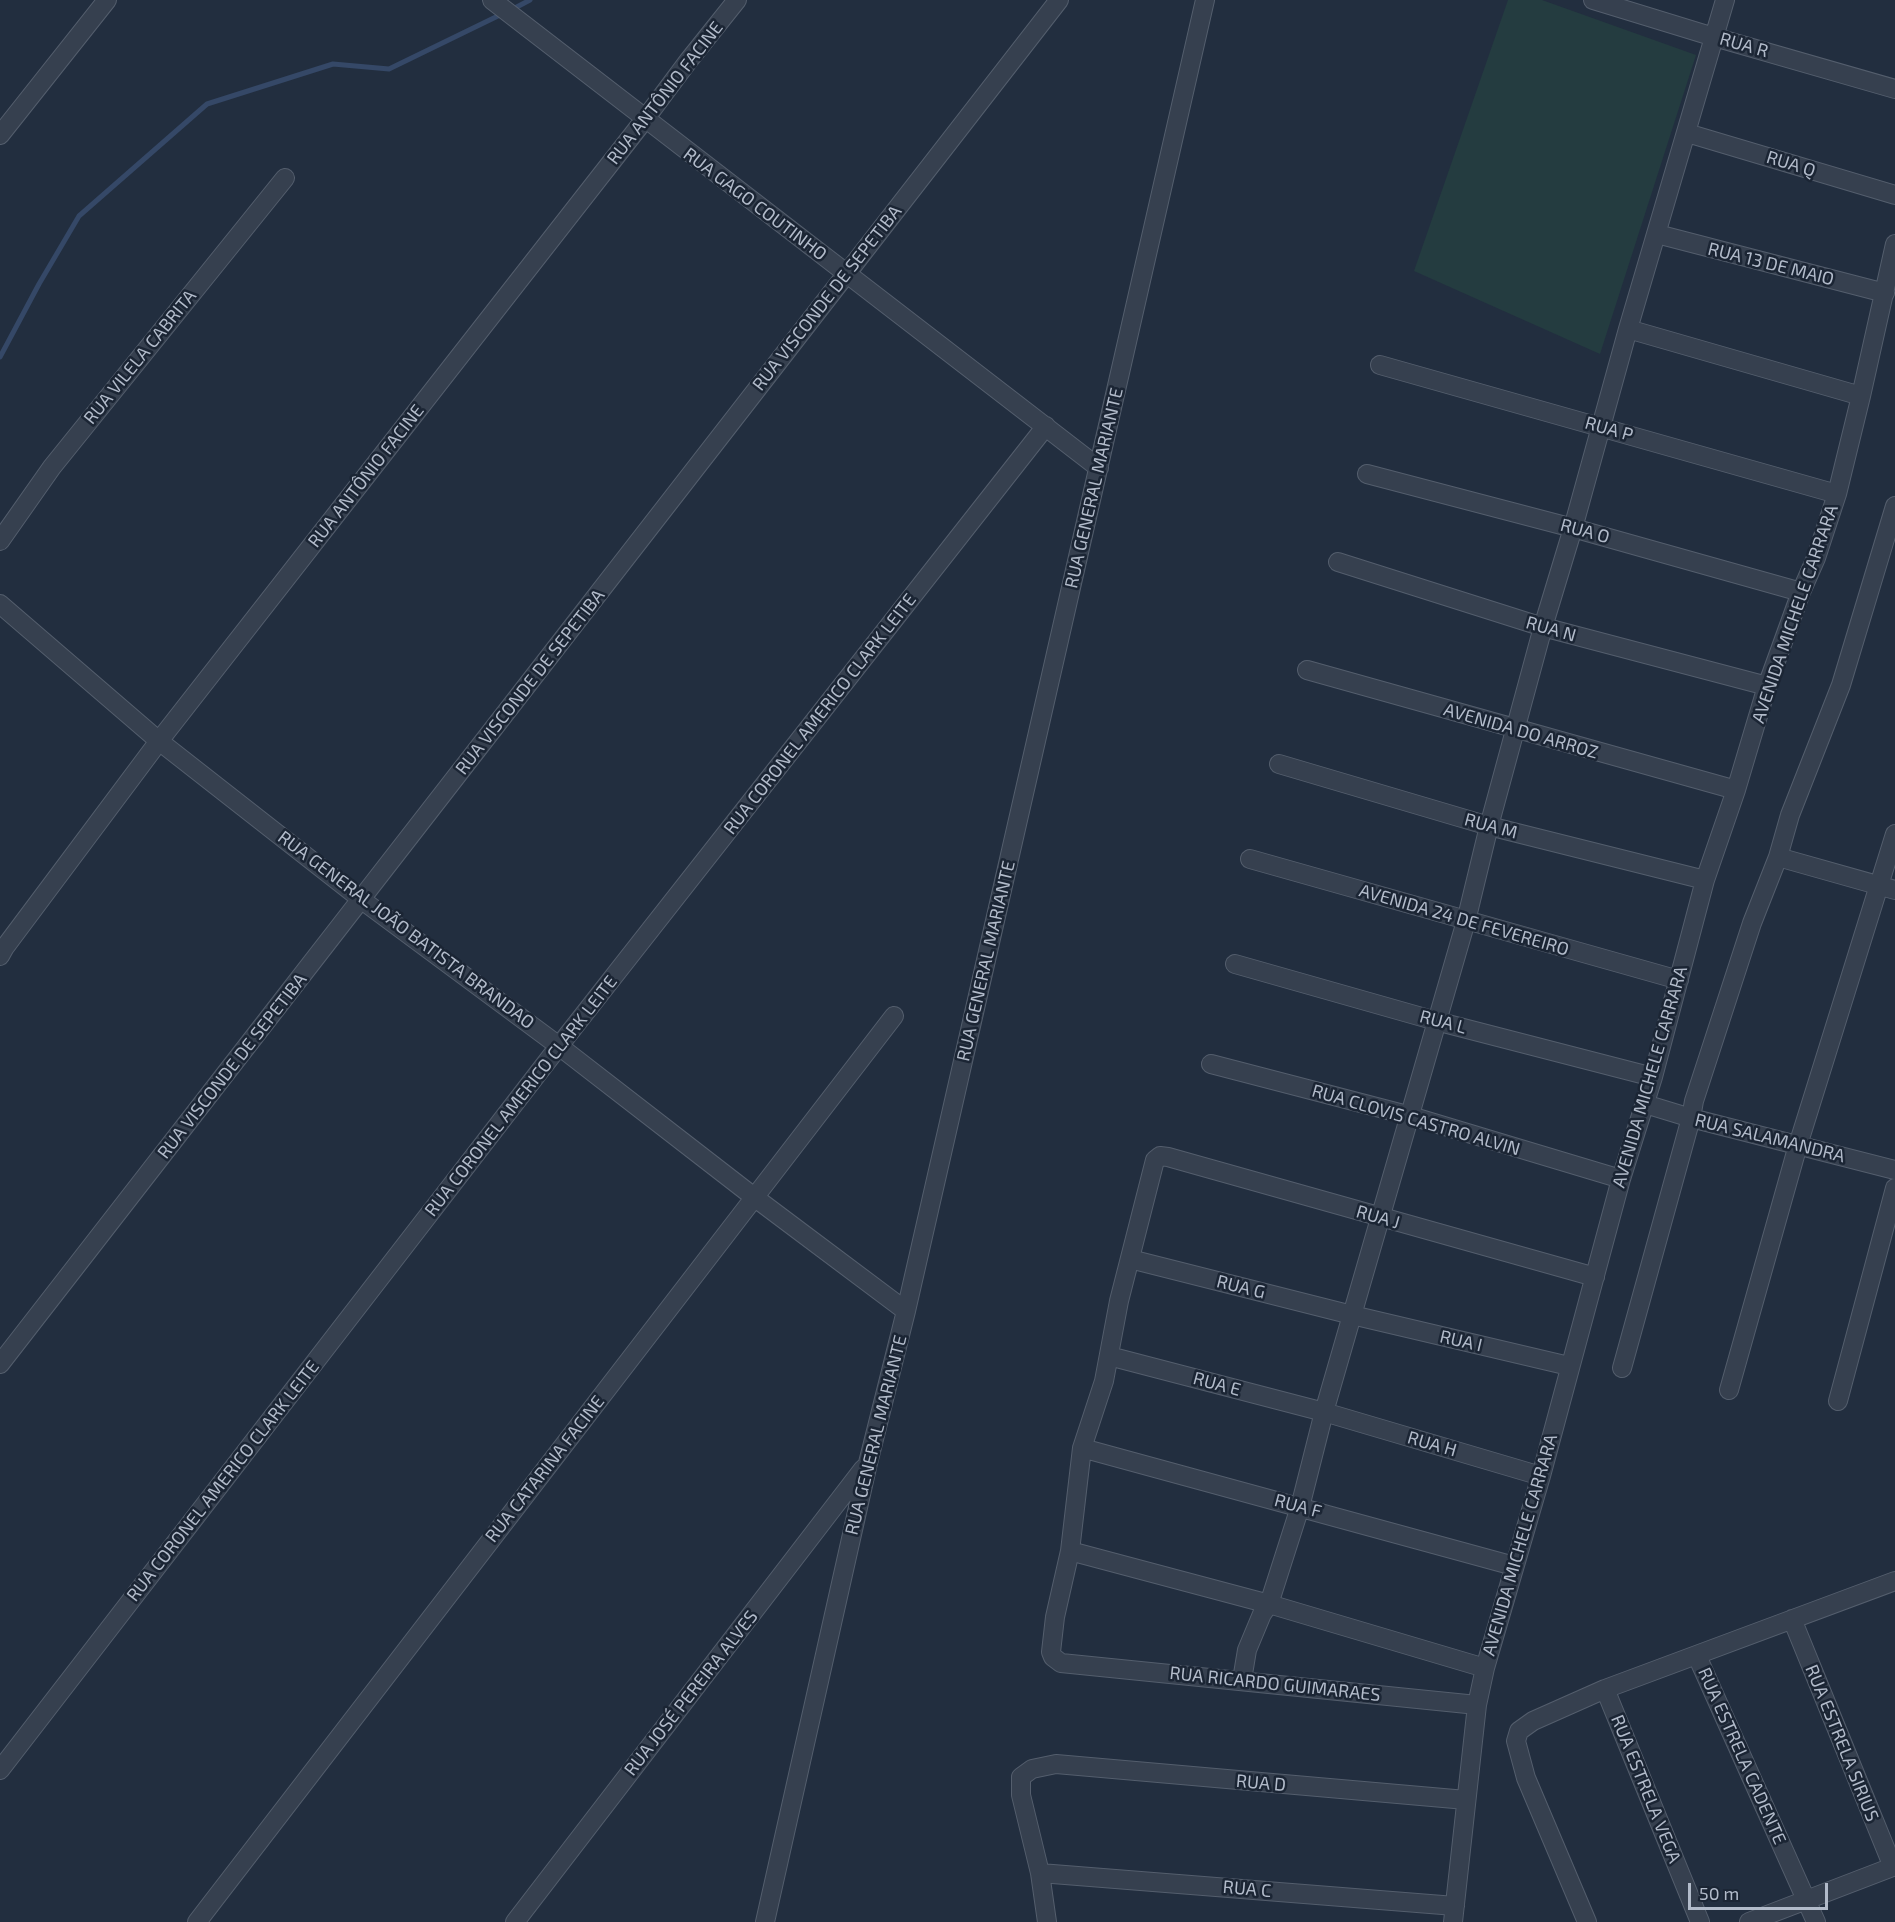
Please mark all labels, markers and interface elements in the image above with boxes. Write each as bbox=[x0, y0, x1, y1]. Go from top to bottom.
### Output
street label: RUA ANTÔNIO FACINE bbox=[602, 17, 728, 169]
street label: RUA R bbox=[1717, 28, 1771, 62]
street label: RUA GAGO COUTINHO bbox=[679, 143, 831, 265]
street label: RUA Q bbox=[1764, 146, 1818, 182]
street label: RUA VISCONDE DE SEPETIBA bbox=[748, 201, 906, 395]
street label: RUA 13 DE MAIO bbox=[1706, 238, 1836, 290]
street label: RUA VILELA CABRITA bbox=[79, 285, 201, 429]
street label: RUA GENERAL MARIANTE bbox=[1060, 386, 1128, 590]
street label: RUA ANTÔNIO FACINE bbox=[303, 400, 429, 552]
street label: RUA P bbox=[1583, 412, 1635, 446]
street label: AVENIDA MICHELE CARRARA bbox=[1747, 502, 1843, 726]
street label: RUA O bbox=[1558, 514, 1612, 548]
street label: RUA VISCONDE DE SEPETIBA bbox=[451, 585, 609, 779]
street label: RUA CORONEL AMERICO CLARK LEITE bbox=[719, 589, 921, 839]
street label: RUA N bbox=[1524, 612, 1578, 646]
street label: AVENIDA DO ARROZ bbox=[1441, 699, 1601, 763]
street label: RUA M bbox=[1462, 809, 1520, 843]
street label: RUA GENERAL JOÃO BATISTA BRANDAO bbox=[273, 826, 539, 1034]
street label: RUA GENERAL MARIANTE bbox=[952, 859, 1020, 1063]
street label: AVENIDA 24 DE FEVEREIRO bbox=[1357, 880, 1571, 960]
street label: AVENIDA MICHELE CARRARA bbox=[1608, 964, 1692, 1190]
street label: RUA VISCONDE DE SEPETIBA bbox=[153, 969, 311, 1163]
street label: RUA CORONEL AMERICO CLARK LEITE bbox=[420, 971, 622, 1221]
street label: RUA L bbox=[1417, 1005, 1469, 1039]
street label: RUA CLOVIS CASTRO ALVIN bbox=[1309, 1080, 1523, 1160]
street label: RUA SALAMANDRA bbox=[1693, 1109, 1847, 1167]
street label: RUA J bbox=[1354, 1201, 1402, 1233]
street label: RUA G bbox=[1214, 1271, 1268, 1303]
street label: RUA I bbox=[1438, 1326, 1484, 1356]
street label: RUA GENERAL MARIANTE bbox=[841, 1333, 911, 1537]
street label: RUA CORONEL AMERICO CLARK LEITE bbox=[122, 1356, 324, 1606]
street label: RUA E bbox=[1191, 1367, 1243, 1401]
street label: RUA CATARINA FACINE bbox=[481, 1391, 609, 1547]
street label: RUA H bbox=[1405, 1427, 1459, 1461]
street label: AVENIDA MICHELE CARRARA bbox=[1478, 1432, 1562, 1658]
street label: RUA F bbox=[1272, 1489, 1324, 1523]
street label: RUA JOSÉ PEREIRA ALVES bbox=[620, 1606, 762, 1780]
street label: RUA ESTRELA SIRIUS bbox=[1801, 1661, 1883, 1825]
street label: RUA RICARDO GUIMARAES bbox=[1168, 1662, 1382, 1706]
street label: RUA ESTRELA CADENTE bbox=[1693, 1664, 1791, 1848]
street label: RUA ESTRELA VEGA bbox=[1606, 1712, 1686, 1866]
street label: RUA D bbox=[1235, 1770, 1287, 1796]
scale bar bbox=[1691, 1871, 1830, 1909]
street label: RUA C bbox=[1222, 1876, 1272, 1902]
text: 50 m bbox=[1699, 1882, 1739, 1904]

